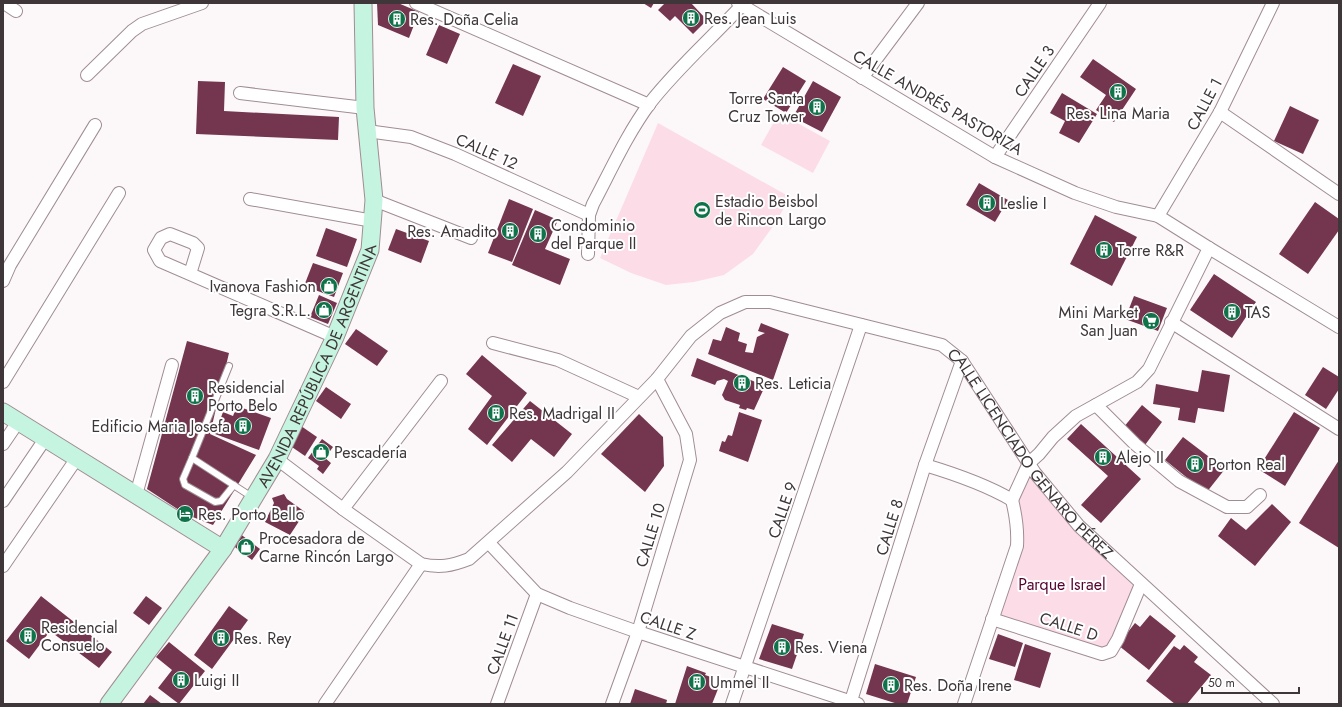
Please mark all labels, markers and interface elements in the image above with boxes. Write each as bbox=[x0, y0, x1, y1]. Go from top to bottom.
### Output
place label: Res. Jean Luis bbox=[704, 7, 796, 30]
place label: Res. Doña Celia bbox=[410, 8, 519, 31]
building icon: Res. Jean Luis bbox=[681, 8, 701, 28]
building icon: Res. Doña Celia bbox=[387, 9, 407, 29]
street label: CALLE 3 bbox=[1009, 41, 1060, 102]
street label: CALLE ANDRÉS PASTORIZA bbox=[848, 44, 1027, 161]
street label: CALLE 1 bbox=[1181, 74, 1228, 135]
building icon: Res. Lina Maria bbox=[1108, 82, 1128, 102]
place label: Torre Santa Cruz Tower bbox=[728, 87, 805, 128]
building icon: Torre Santa Cruz Tower bbox=[807, 97, 827, 117]
place label: Res. Lina Maria bbox=[1066, 102, 1170, 125]
street label: CALLE 12 bbox=[452, 128, 521, 175]
place label: Estadio Beisbol de Rincon Largo bbox=[715, 190, 827, 231]
place label: Leslie I bbox=[1000, 192, 1047, 215]
building icon: Leslie I bbox=[977, 193, 997, 213]
sports icon: Estadio Beisbol de Rincon Largo bbox=[692, 200, 712, 220]
place label: Condominio del Parque II bbox=[551, 214, 636, 255]
place label: Res. Amadito bbox=[407, 220, 497, 243]
building icon: Res. Amadito bbox=[500, 221, 520, 241]
building icon: Condominio del Parque II bbox=[528, 224, 548, 244]
place label: Torre R&R bbox=[1117, 239, 1184, 262]
building icon: Torre R&R bbox=[1094, 240, 1114, 260]
street label: AVENIDA REPÚBLICA DE ARGENTINA bbox=[252, 243, 382, 492]
place label: Ivanova Fashion bbox=[210, 275, 316, 298]
shop icon: Ivanova Fashion bbox=[319, 276, 339, 296]
place label: Tegra S.R.L. bbox=[230, 299, 311, 322]
shop icon: Tegra S.R.L. bbox=[314, 300, 334, 320]
place label: Mini Market San Juan bbox=[1058, 301, 1138, 342]
place label: TAS bbox=[1245, 301, 1270, 324]
building icon: TAS bbox=[1222, 302, 1242, 322]
supermarket icon: Mini Market San Juan bbox=[1141, 311, 1161, 331]
street label: CALLE LICENCIADO GENARO PÉREZ bbox=[942, 343, 1118, 564]
place label: Res. Leticia bbox=[755, 372, 831, 395]
building icon: Res. Leticia bbox=[732, 373, 752, 393]
place label: Residencial Porto Belo bbox=[208, 376, 285, 417]
building icon: Residencial Porto Belo bbox=[185, 386, 205, 406]
place label: Res. Madrigal II bbox=[509, 402, 615, 425]
building icon: Res. Madrigal II bbox=[486, 403, 506, 423]
place label: Edificio Maria Josefa bbox=[92, 415, 230, 438]
building icon: Edificio Maria Josefa bbox=[233, 416, 253, 436]
place label: Pescadería bbox=[334, 441, 407, 464]
shop icon: Pescadería bbox=[311, 442, 331, 462]
place label: Alejo II bbox=[1116, 446, 1164, 469]
building icon: Alejo II bbox=[1093, 447, 1113, 467]
place label: Porton Real bbox=[1208, 453, 1285, 476]
building icon: Porton Real bbox=[1185, 454, 1205, 474]
street label: CALLE 9 bbox=[762, 479, 803, 542]
street label: CALLE 8 bbox=[870, 496, 909, 558]
street label: CALLE 10 bbox=[630, 500, 671, 570]
place label: Res. Porto Bello bbox=[198, 503, 305, 526]
hotel icon: Res. Porto Bello bbox=[175, 504, 195, 524]
place label: Procesadora de Carne Rincón Largo bbox=[259, 527, 394, 568]
shop icon: Procesadora de Carne Rincón Largo bbox=[236, 537, 256, 557]
park label: Parque Israel bbox=[1018, 573, 1106, 596]
street label: CALLE Z bbox=[637, 605, 699, 646]
street label: CALLE D bbox=[1037, 606, 1101, 647]
street label: CALLE 11 bbox=[481, 610, 524, 678]
place label: Residencial Consuelo bbox=[41, 616, 118, 657]
building icon: Residencial Consuelo bbox=[18, 626, 38, 646]
place label: Res. Rey bbox=[234, 627, 292, 650]
building icon: Res. Rey bbox=[211, 628, 231, 648]
place label: Res. Viena bbox=[795, 636, 867, 659]
building icon: Res. Viena bbox=[772, 637, 792, 657]
place label: Luigi II bbox=[194, 669, 239, 692]
scale bar bbox=[1202, 669, 1299, 695]
building icon: Luigi II bbox=[171, 670, 191, 690]
place label: Ummel II bbox=[710, 671, 770, 694]
building icon: Ummel II bbox=[687, 672, 707, 692]
place label: Res. Doña Irene bbox=[904, 674, 1012, 697]
text: 50 m bbox=[1208, 674, 1235, 692]
building icon: Res. Doña Irene bbox=[881, 675, 901, 695]

